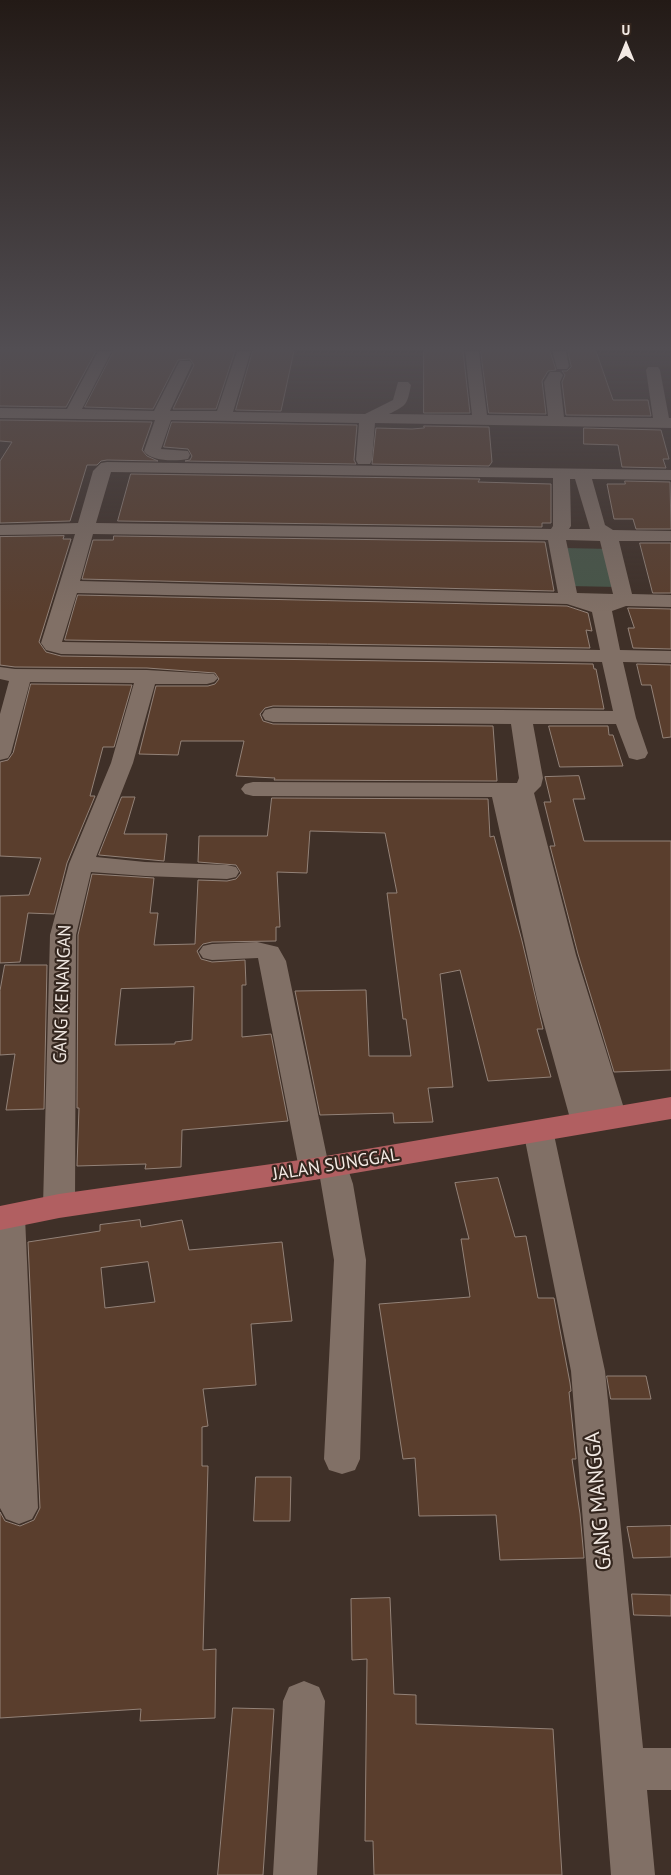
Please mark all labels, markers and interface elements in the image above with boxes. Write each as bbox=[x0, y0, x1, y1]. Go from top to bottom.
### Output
north arrow bbox=[601, 20, 651, 70]
text: U bbox=[622, 21, 630, 39]
street label: GANG KENANGAN bbox=[50, 924, 76, 1064]
street label: JALAN SUNGGAL bbox=[271, 1144, 401, 1186]
street label: GANG MANGGA bbox=[580, 1431, 618, 1571]

